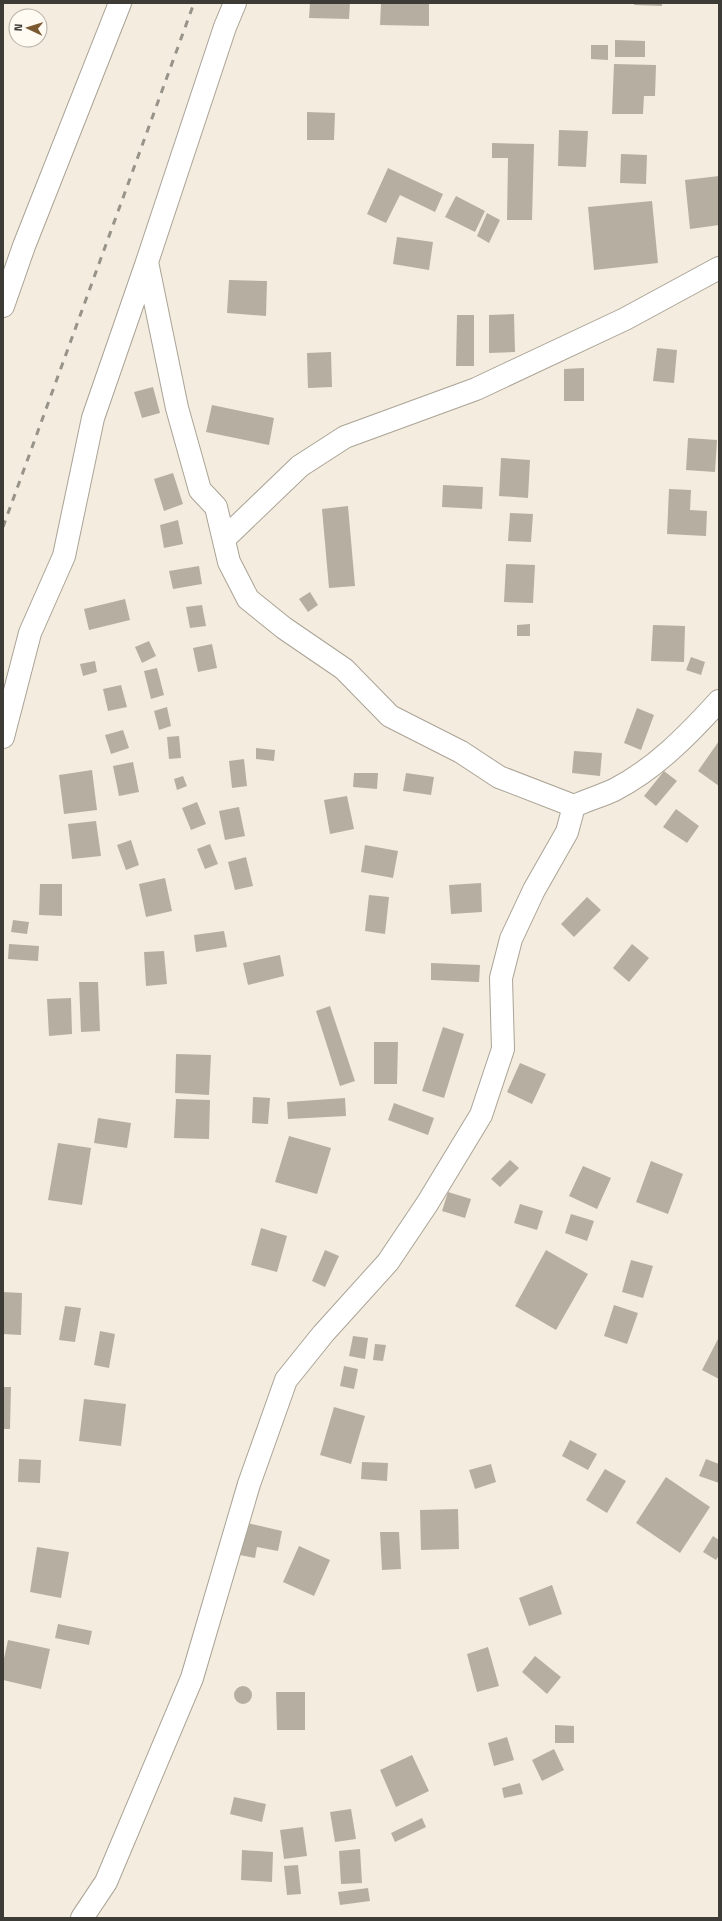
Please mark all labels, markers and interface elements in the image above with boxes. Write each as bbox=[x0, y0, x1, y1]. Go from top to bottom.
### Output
north arrow bbox=[8, 8, 48, 48]
text: N bbox=[10, 23, 26, 32]

